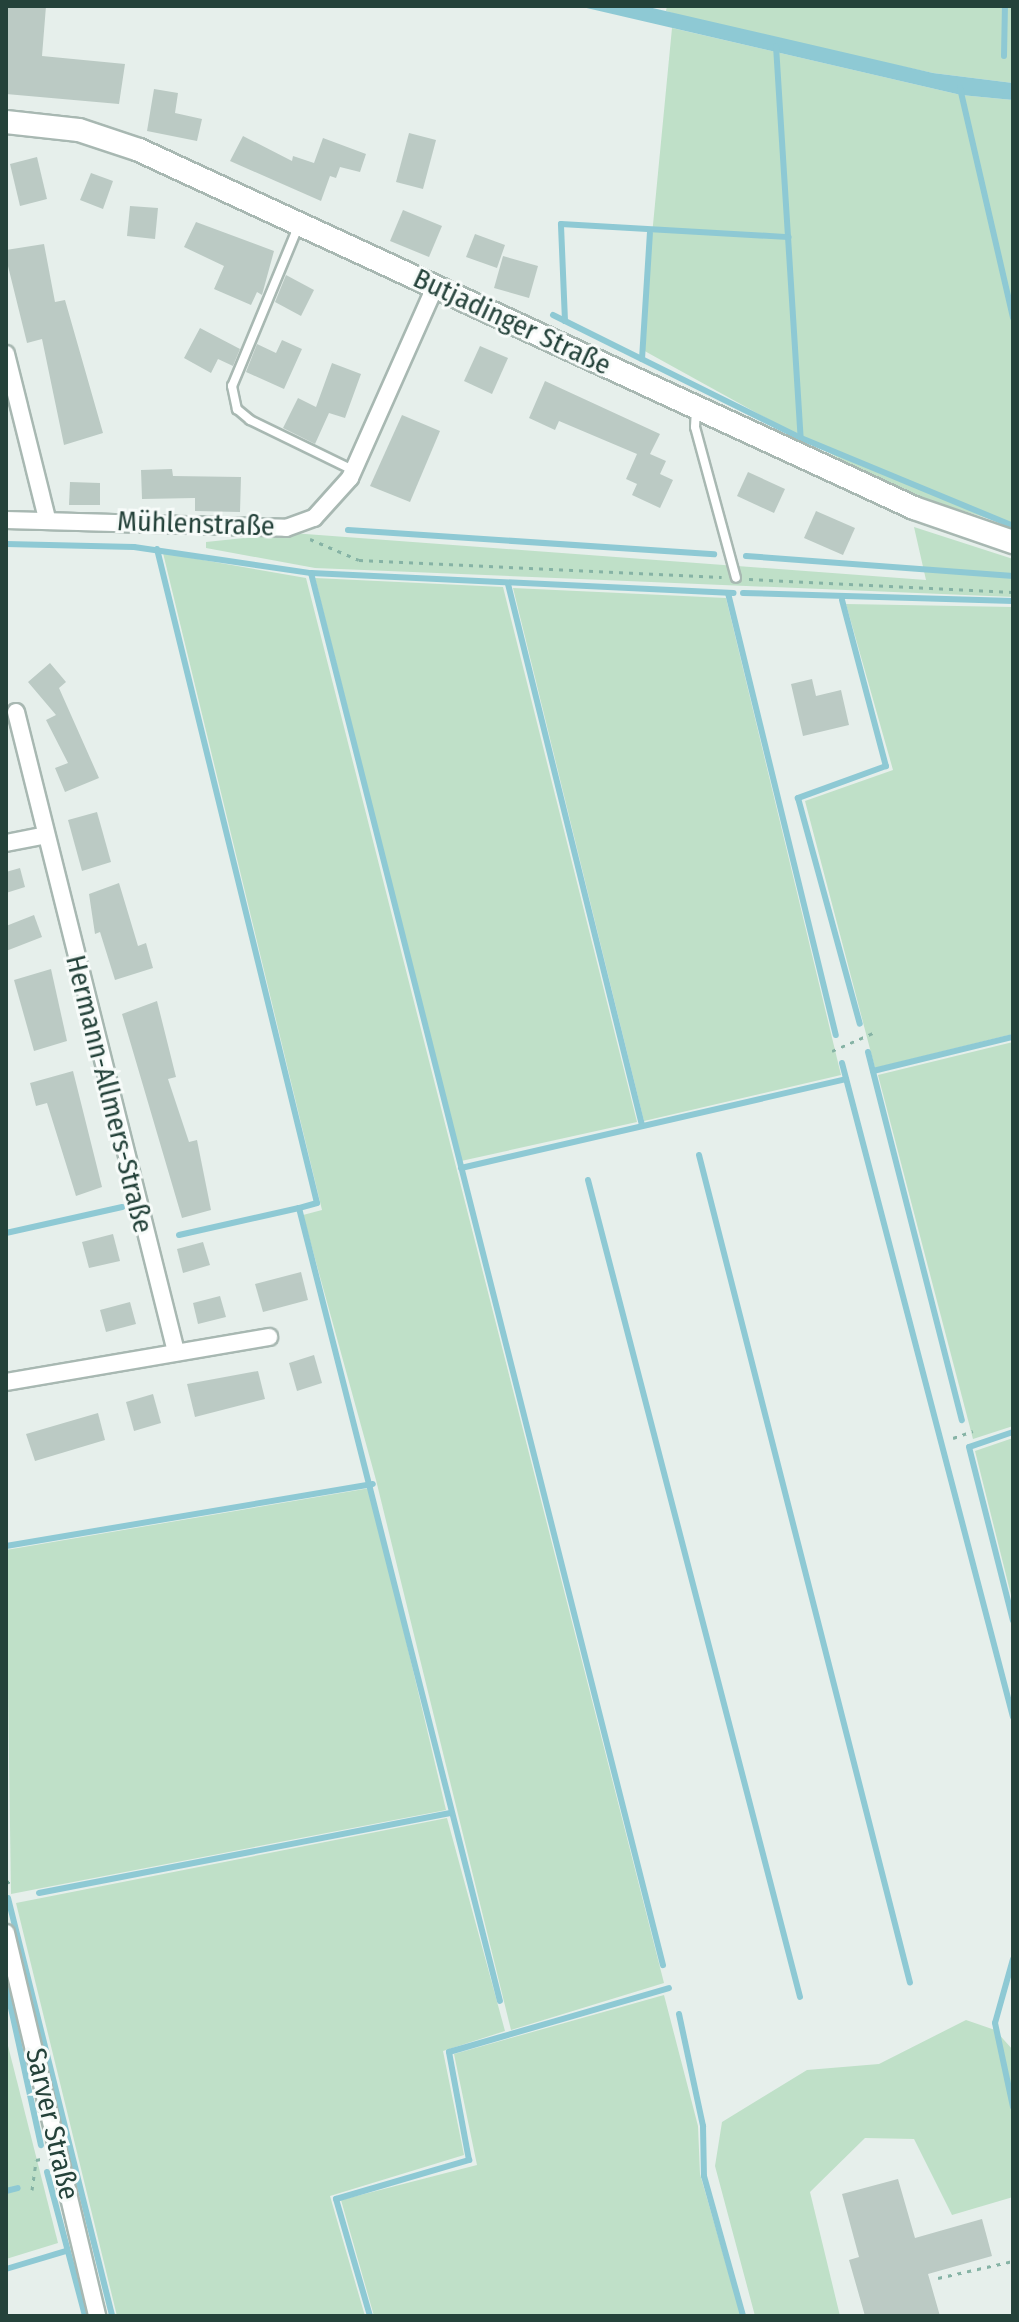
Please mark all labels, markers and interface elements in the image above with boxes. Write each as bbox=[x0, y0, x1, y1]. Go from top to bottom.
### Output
street label: Butjadinger Straße bbox=[408, 262, 616, 382]
street label: Mühlenstraße bbox=[117, 504, 275, 544]
street label: Hermann-Allmers-Straße bbox=[58, 952, 160, 1236]
street label: Sarver Straße bbox=[18, 2045, 86, 2203]

